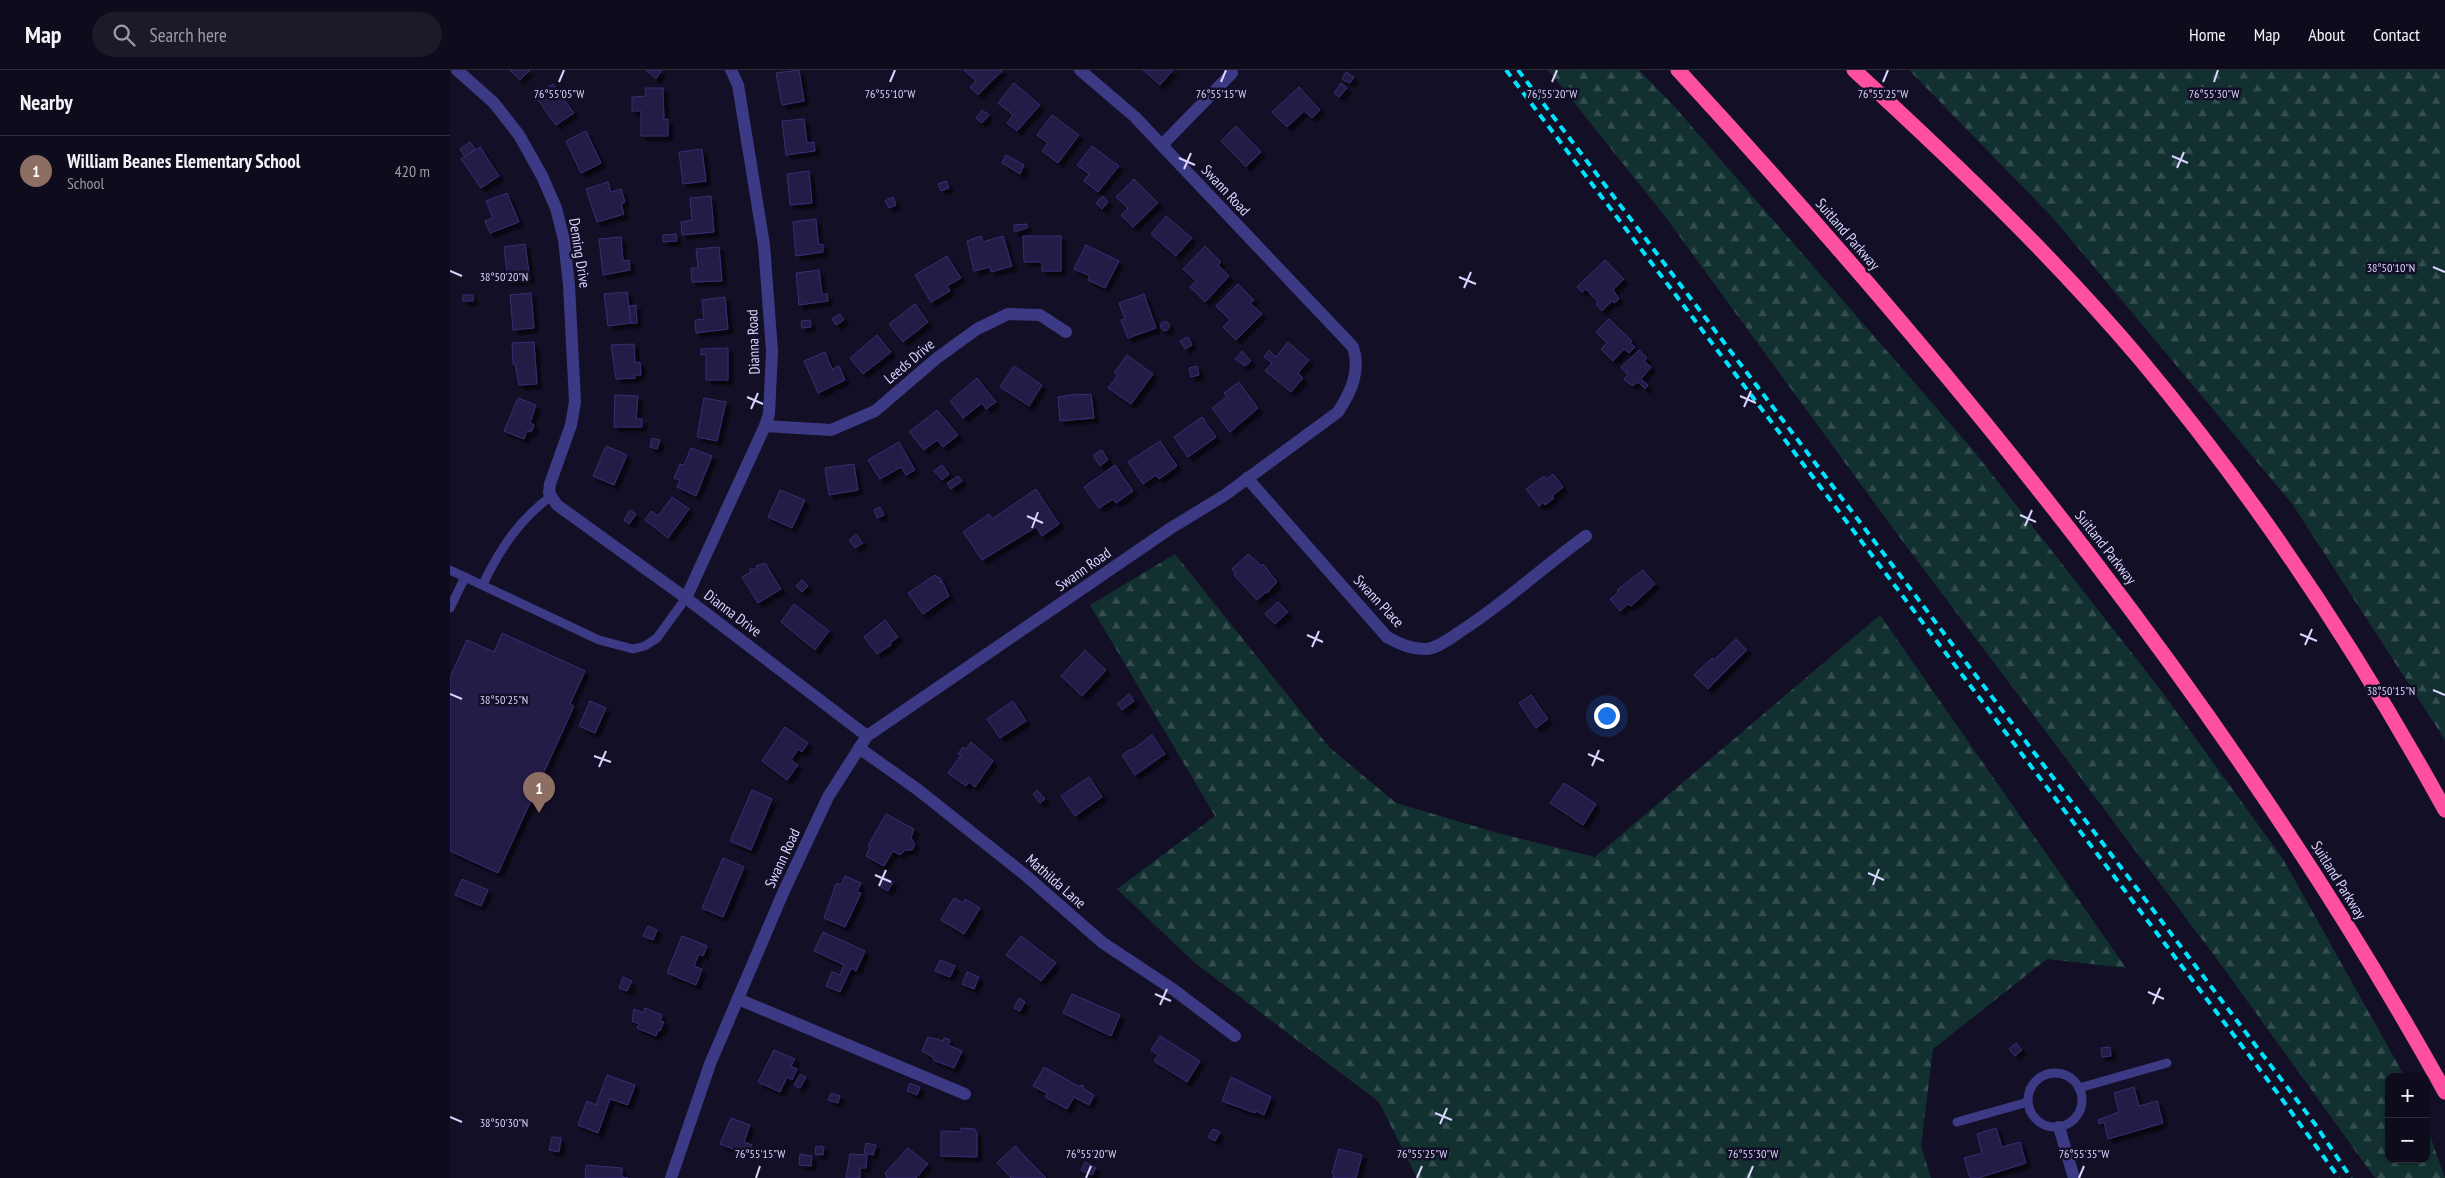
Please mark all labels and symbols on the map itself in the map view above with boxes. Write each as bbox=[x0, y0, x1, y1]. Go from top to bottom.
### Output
text: 76°55'05"W bbox=[534, 86, 584, 101]
text: 76°55'10"W bbox=[865, 86, 915, 101]
text: 76°55'15"W bbox=[1196, 86, 1246, 101]
text: 76°55'20"W bbox=[1527, 86, 1577, 101]
text: 76°55'25"W bbox=[1858, 86, 1908, 101]
text: 76°55'30"W bbox=[2189, 86, 2239, 101]
street label: Swann Road bbox=[1197, 160, 1255, 220]
street label: Suitland Parkway bbox=[1812, 194, 1885, 274]
street label: Deming Drive bbox=[565, 217, 595, 289]
text: 38°50'10"N bbox=[2367, 260, 2415, 275]
text: 38°50'20"N bbox=[480, 269, 528, 284]
street label: Dianna Road bbox=[742, 309, 764, 375]
street label: Leeds Drive bbox=[880, 334, 938, 388]
street label: Suitland Parkway bbox=[2071, 506, 2141, 588]
street label: Swann Road bbox=[1052, 543, 1114, 595]
street label: Swann Place bbox=[1350, 571, 1408, 631]
street label: Dianna Drive bbox=[701, 585, 765, 641]
text: 38°50'15"N bbox=[2367, 683, 2415, 698]
text: 38°50'25"N bbox=[480, 692, 528, 707]
your location bbox=[1594, 703, 1620, 729]
pin: 1 bbox=[523, 772, 555, 813]
street label: Swann Road bbox=[760, 825, 804, 891]
street label: Suitland Parkway bbox=[2307, 837, 2371, 923]
street label: Mathilda Lane bbox=[1022, 850, 1090, 912]
text: 38°50'30"N bbox=[480, 1115, 528, 1130]
text: 76°55'15"W bbox=[735, 1146, 785, 1161]
text: 76°55'20"W bbox=[1066, 1146, 1116, 1161]
text: 76°55'25"W bbox=[1397, 1146, 1447, 1161]
text: 76°55'30"W bbox=[1728, 1146, 1778, 1161]
text: 76°55'35"W bbox=[2059, 1146, 2109, 1161]

